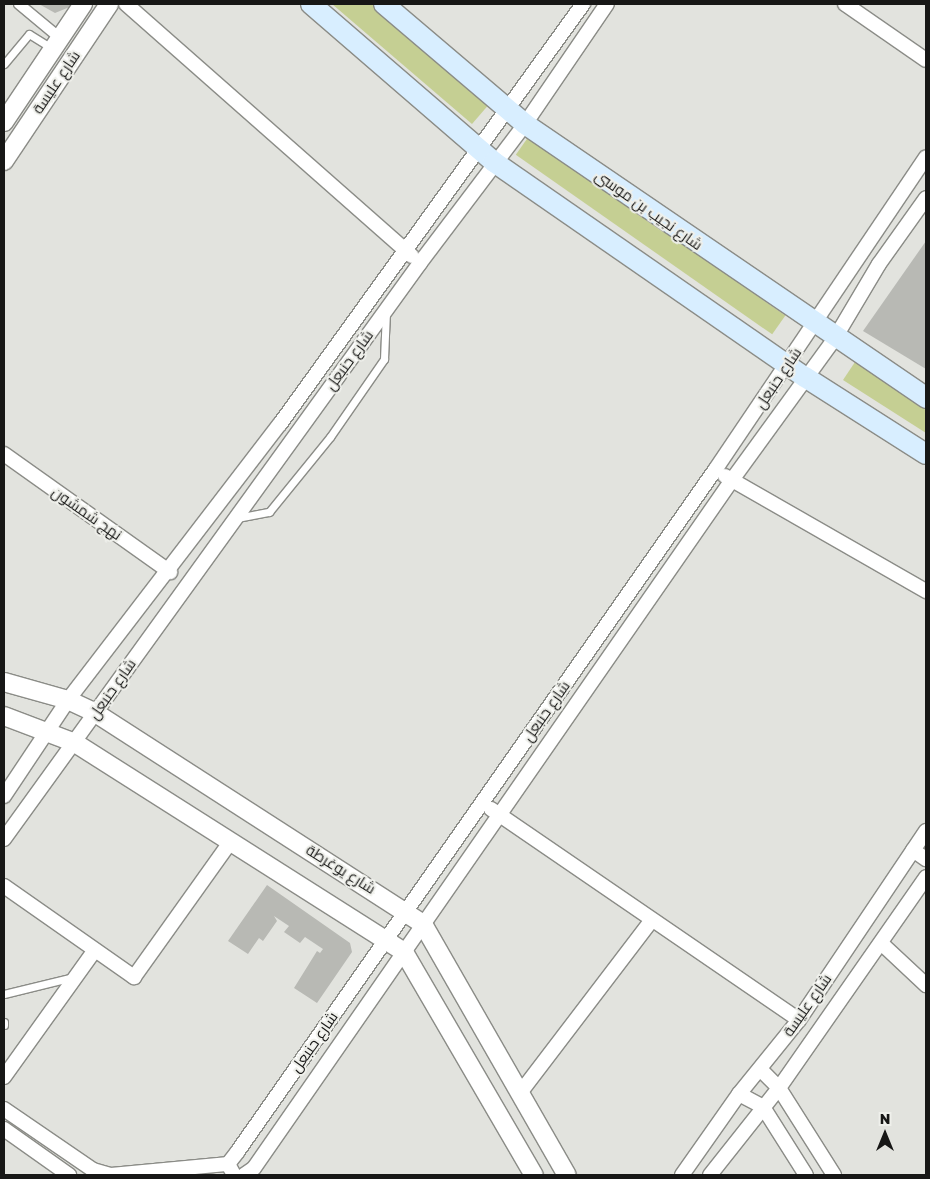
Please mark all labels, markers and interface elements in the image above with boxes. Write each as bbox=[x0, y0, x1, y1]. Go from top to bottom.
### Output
street label: شارع عليسة bbox=[28, 47, 84, 117]
street label: شارع نجيب بن موسى bbox=[592, 166, 706, 254]
street label: شارع حنبعل bbox=[321, 326, 377, 394]
street label: شارع حنبعل bbox=[751, 344, 805, 412]
street label: نهج شمشون bbox=[49, 482, 125, 544]
street label: شارع حنبعل bbox=[85, 655, 139, 723]
street label: شارع حنبعل bbox=[519, 677, 573, 745]
street label: شارع يوغرطة bbox=[303, 841, 379, 897]
street label: شارع عليسة bbox=[779, 970, 835, 1040]
street label: شارع حنبعل bbox=[287, 1008, 341, 1076]
north arrow bbox=[860, 1109, 910, 1159]
text: N bbox=[880, 1110, 890, 1127]

